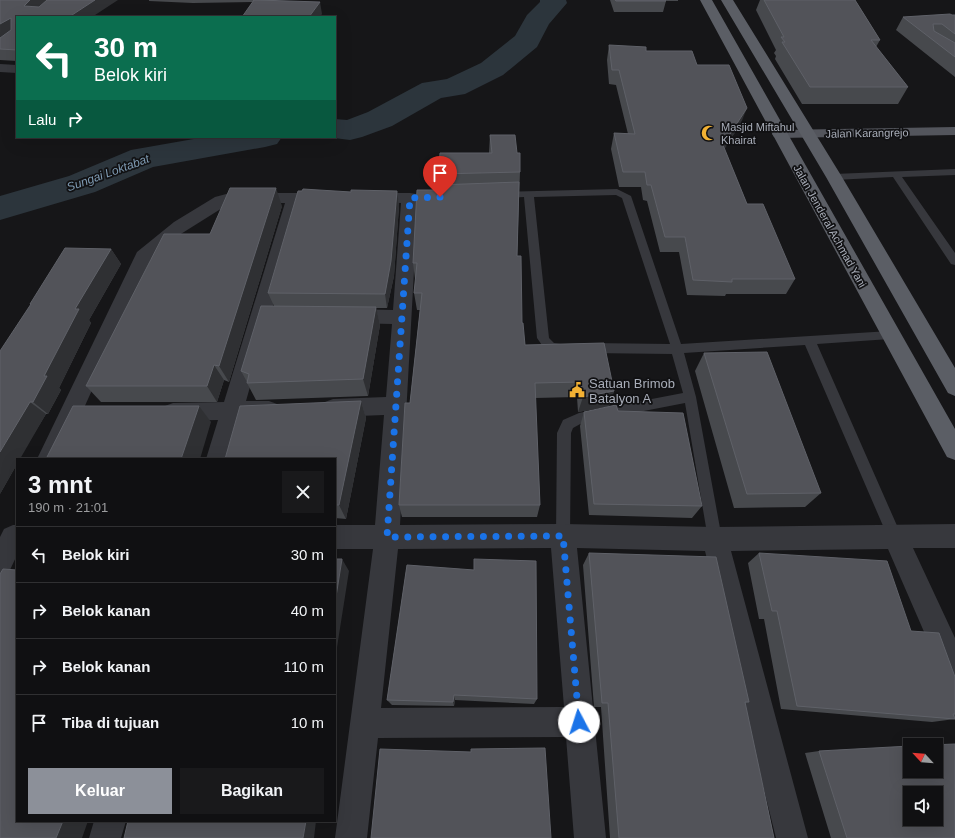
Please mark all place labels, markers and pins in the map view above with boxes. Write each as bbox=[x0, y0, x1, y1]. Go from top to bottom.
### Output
place label: Masjid Miftahul Khairat bbox=[721, 121, 794, 146]
mosque icon: Masjid Miftahul Khairat bbox=[700, 124, 718, 142]
pin bbox=[423, 156, 457, 197]
place label: Satuan Brimob Batalyon A bbox=[589, 376, 675, 406]
public building icon: Satuan Brimob Batalyon A bbox=[568, 381, 586, 399]

